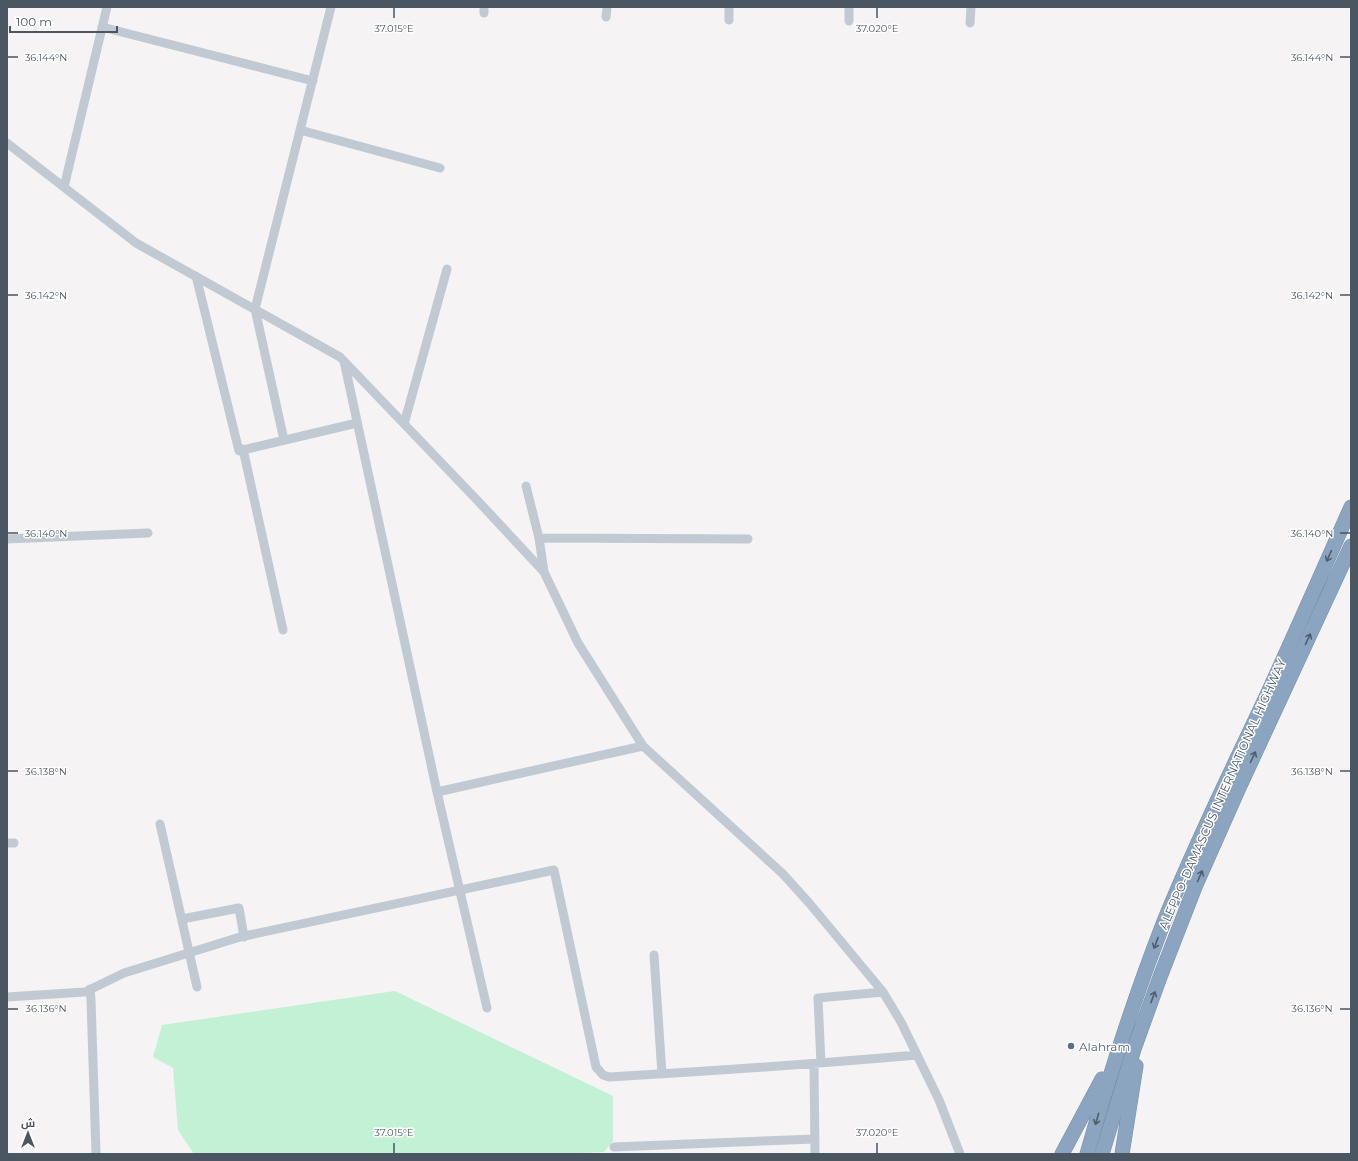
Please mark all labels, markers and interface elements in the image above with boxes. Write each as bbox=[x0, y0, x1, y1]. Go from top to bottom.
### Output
scale bar bbox=[10, 8, 117, 34]
text: 100 m bbox=[16, 14, 52, 29]
text: 37.015°E bbox=[374, 22, 414, 35]
text: 37.020°E bbox=[856, 22, 899, 35]
text: 36.144°N bbox=[25, 51, 67, 64]
text: 36.144°N bbox=[1291, 51, 1333, 64]
text: 36.142°N bbox=[25, 289, 67, 302]
text: 36.142°N bbox=[1291, 289, 1333, 302]
text: 36.140°N bbox=[24, 527, 68, 540]
text: 36.140°N bbox=[1290, 527, 1334, 540]
one-way arrow bbox=[1325, 549, 1332, 561]
one-way arrow bbox=[1305, 634, 1312, 646]
street label: ALEPPO-DAMASCUS INTERNATIONAL HIGHWAY bbox=[1155, 656, 1289, 932]
one-way arrow bbox=[1250, 752, 1257, 764]
text: 36.138°N bbox=[25, 765, 67, 778]
text: 36.138°N bbox=[1291, 765, 1333, 778]
one-way arrow bbox=[1197, 870, 1204, 882]
one-way arrow bbox=[1152, 936, 1160, 948]
one-way arrow bbox=[1149, 991, 1157, 1003]
text: 36.136°N bbox=[25, 1002, 67, 1015]
text: 36.136°N bbox=[1291, 1002, 1333, 1015]
place label: Alahram bbox=[1079, 1039, 1130, 1054]
marker: Alahram bbox=[1066, 1041, 1076, 1051]
one-way arrow bbox=[1093, 1112, 1100, 1125]
north arrow bbox=[8, 1113, 48, 1153]
text: ش bbox=[21, 1116, 35, 1130]
text: 37.015°E bbox=[374, 1126, 414, 1139]
text: 37.020°E bbox=[856, 1126, 899, 1139]

